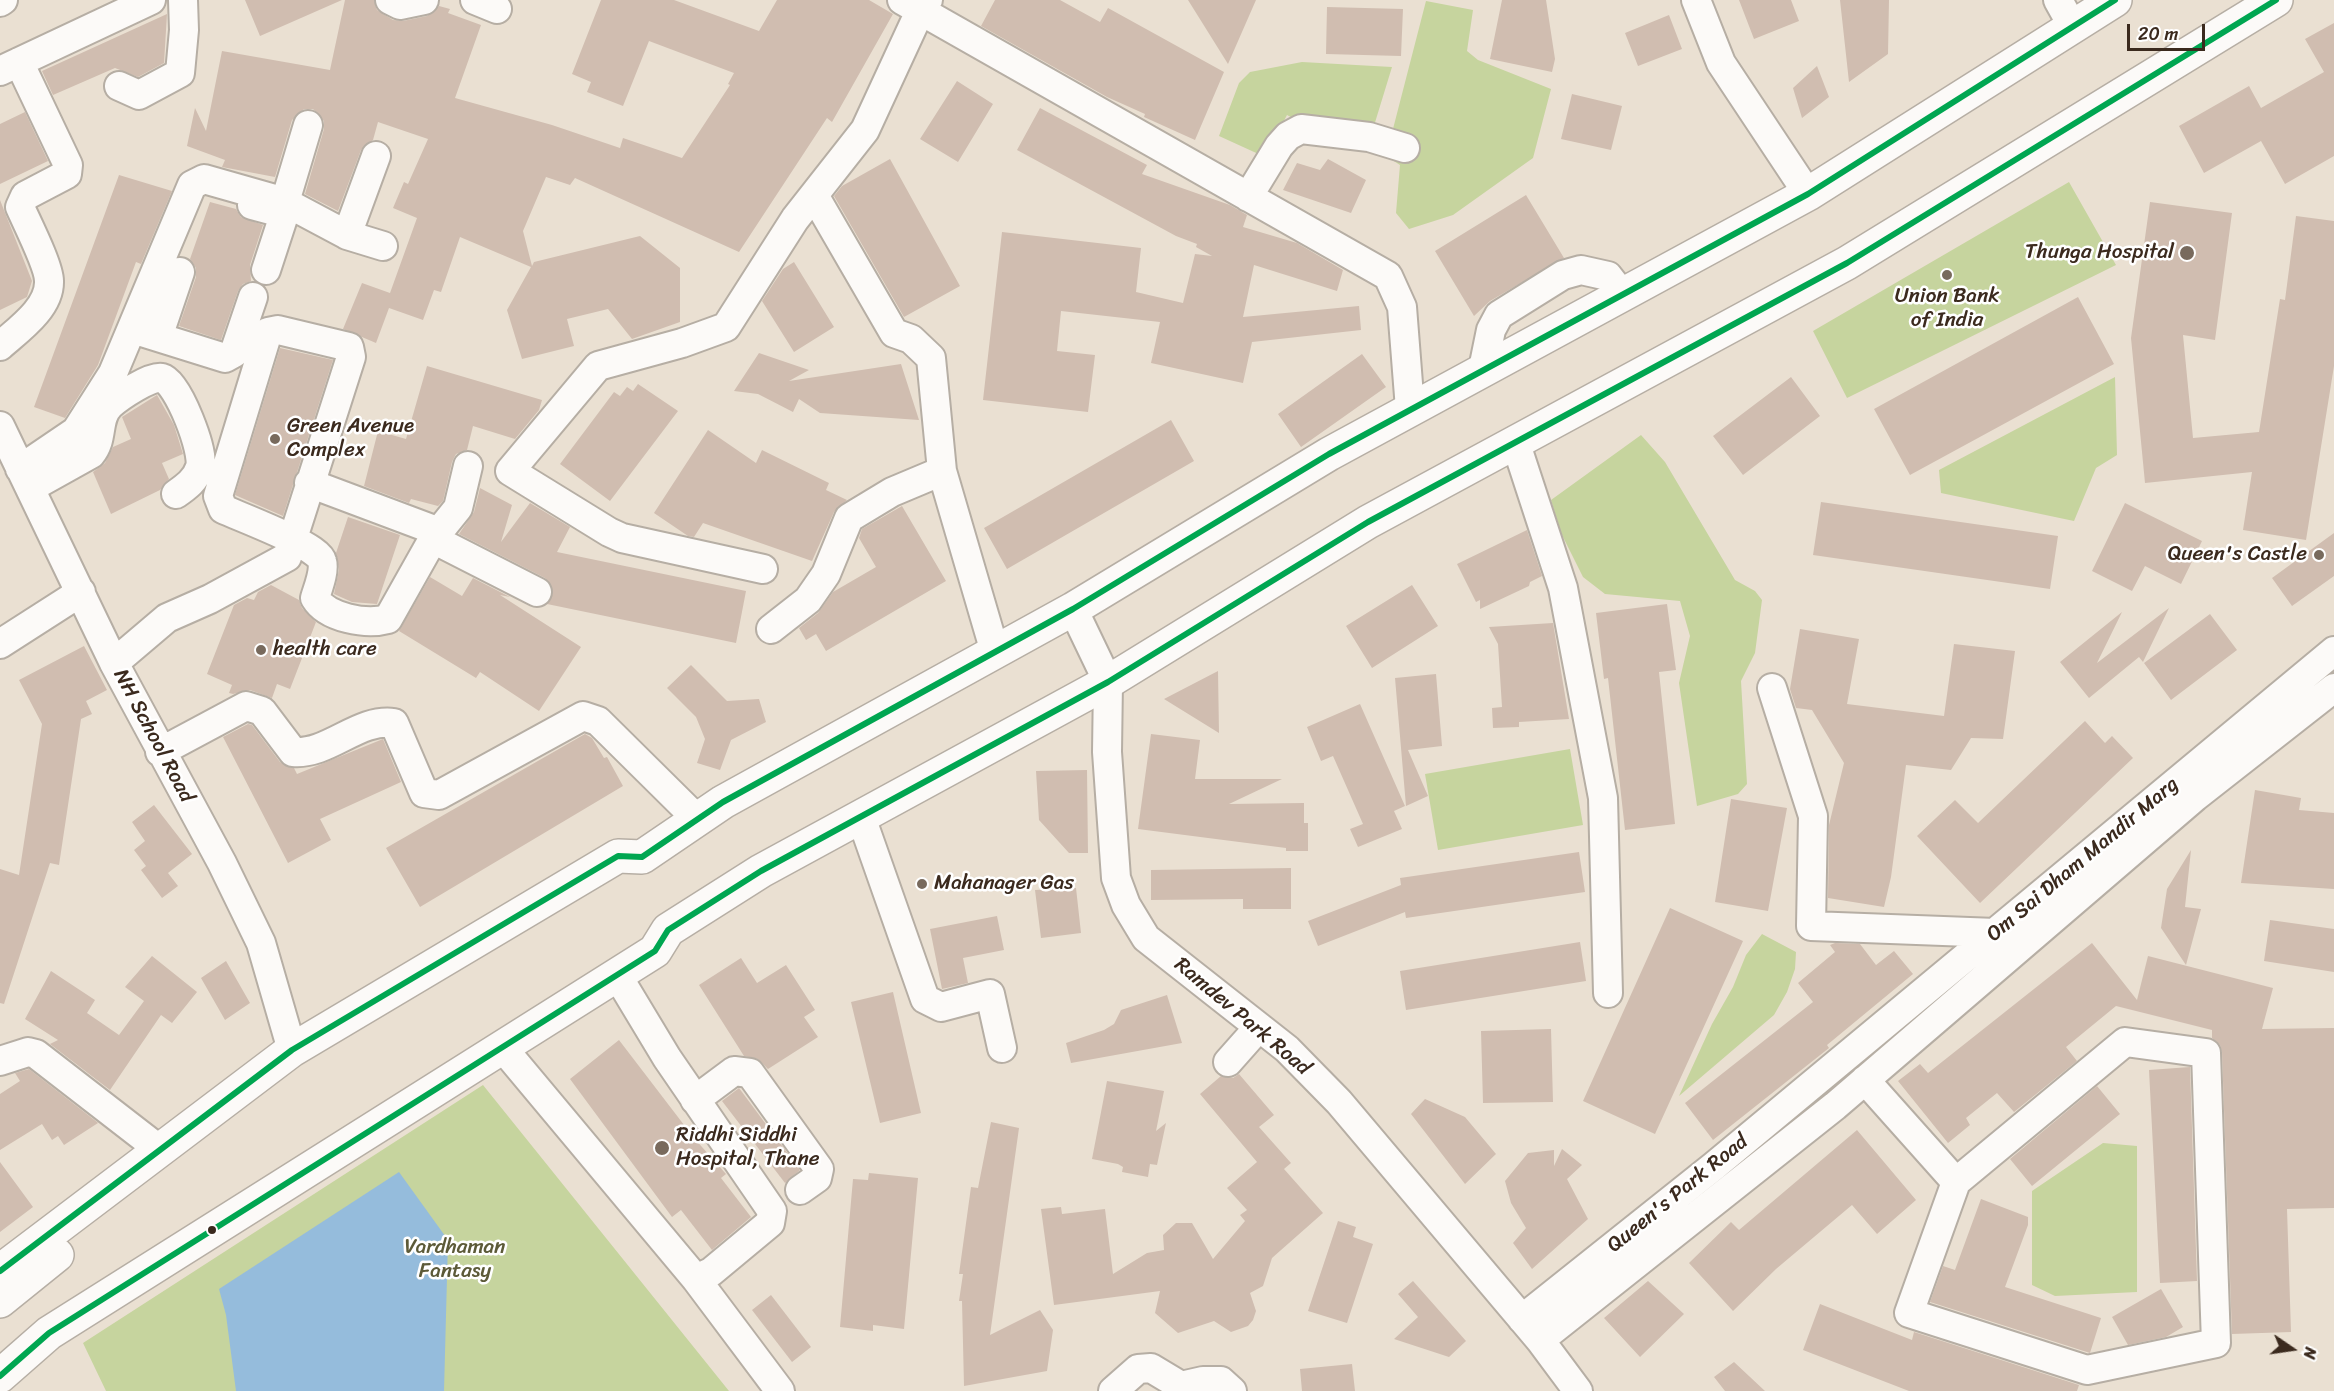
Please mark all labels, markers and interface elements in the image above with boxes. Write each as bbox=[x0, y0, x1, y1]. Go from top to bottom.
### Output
scale bar bbox=[2130, 12, 2208, 50]
text: 20 m bbox=[2138, 18, 2178, 50]
place label: Thunga Hospital bbox=[2025, 240, 2174, 266]
marker: Thunga Hospital bbox=[2178, 244, 2196, 262]
marker: Union Bank of India bbox=[1940, 268, 1954, 282]
place label: Union Bank of India bbox=[1895, 284, 1999, 334]
place label: Green Avenue Complex bbox=[287, 414, 414, 464]
marker: Green Avenue Complex bbox=[268, 432, 282, 446]
place label: Queen's Castle bbox=[2168, 542, 2307, 568]
marker: Queen's Castle bbox=[2312, 548, 2326, 562]
place label: health care bbox=[273, 637, 377, 663]
marker: health care bbox=[254, 643, 268, 657]
street label: NH School Road bbox=[107, 665, 199, 807]
street label: Om Sai Dham Mandir Marg bbox=[1982, 772, 2184, 948]
place label: Mahanager Gas bbox=[934, 871, 1074, 897]
marker: Mahanager Gas bbox=[915, 877, 929, 891]
street label: Ramdev Park Road bbox=[1169, 953, 1315, 1081]
place label: Riddhi Siddhi Hospital, Thane bbox=[676, 1123, 820, 1173]
street label: Queen's Park Road bbox=[1603, 1130, 1753, 1258]
marker: Riddhi Siddhi Hospital, Thane bbox=[653, 1139, 671, 1157]
unlabelled marker bbox=[206, 1224, 218, 1236]
park label: Vardhaman Fantasy bbox=[405, 1235, 505, 1285]
north arrow bbox=[2262, 1319, 2322, 1379]
text: N bbox=[2295, 1344, 2325, 1362]

